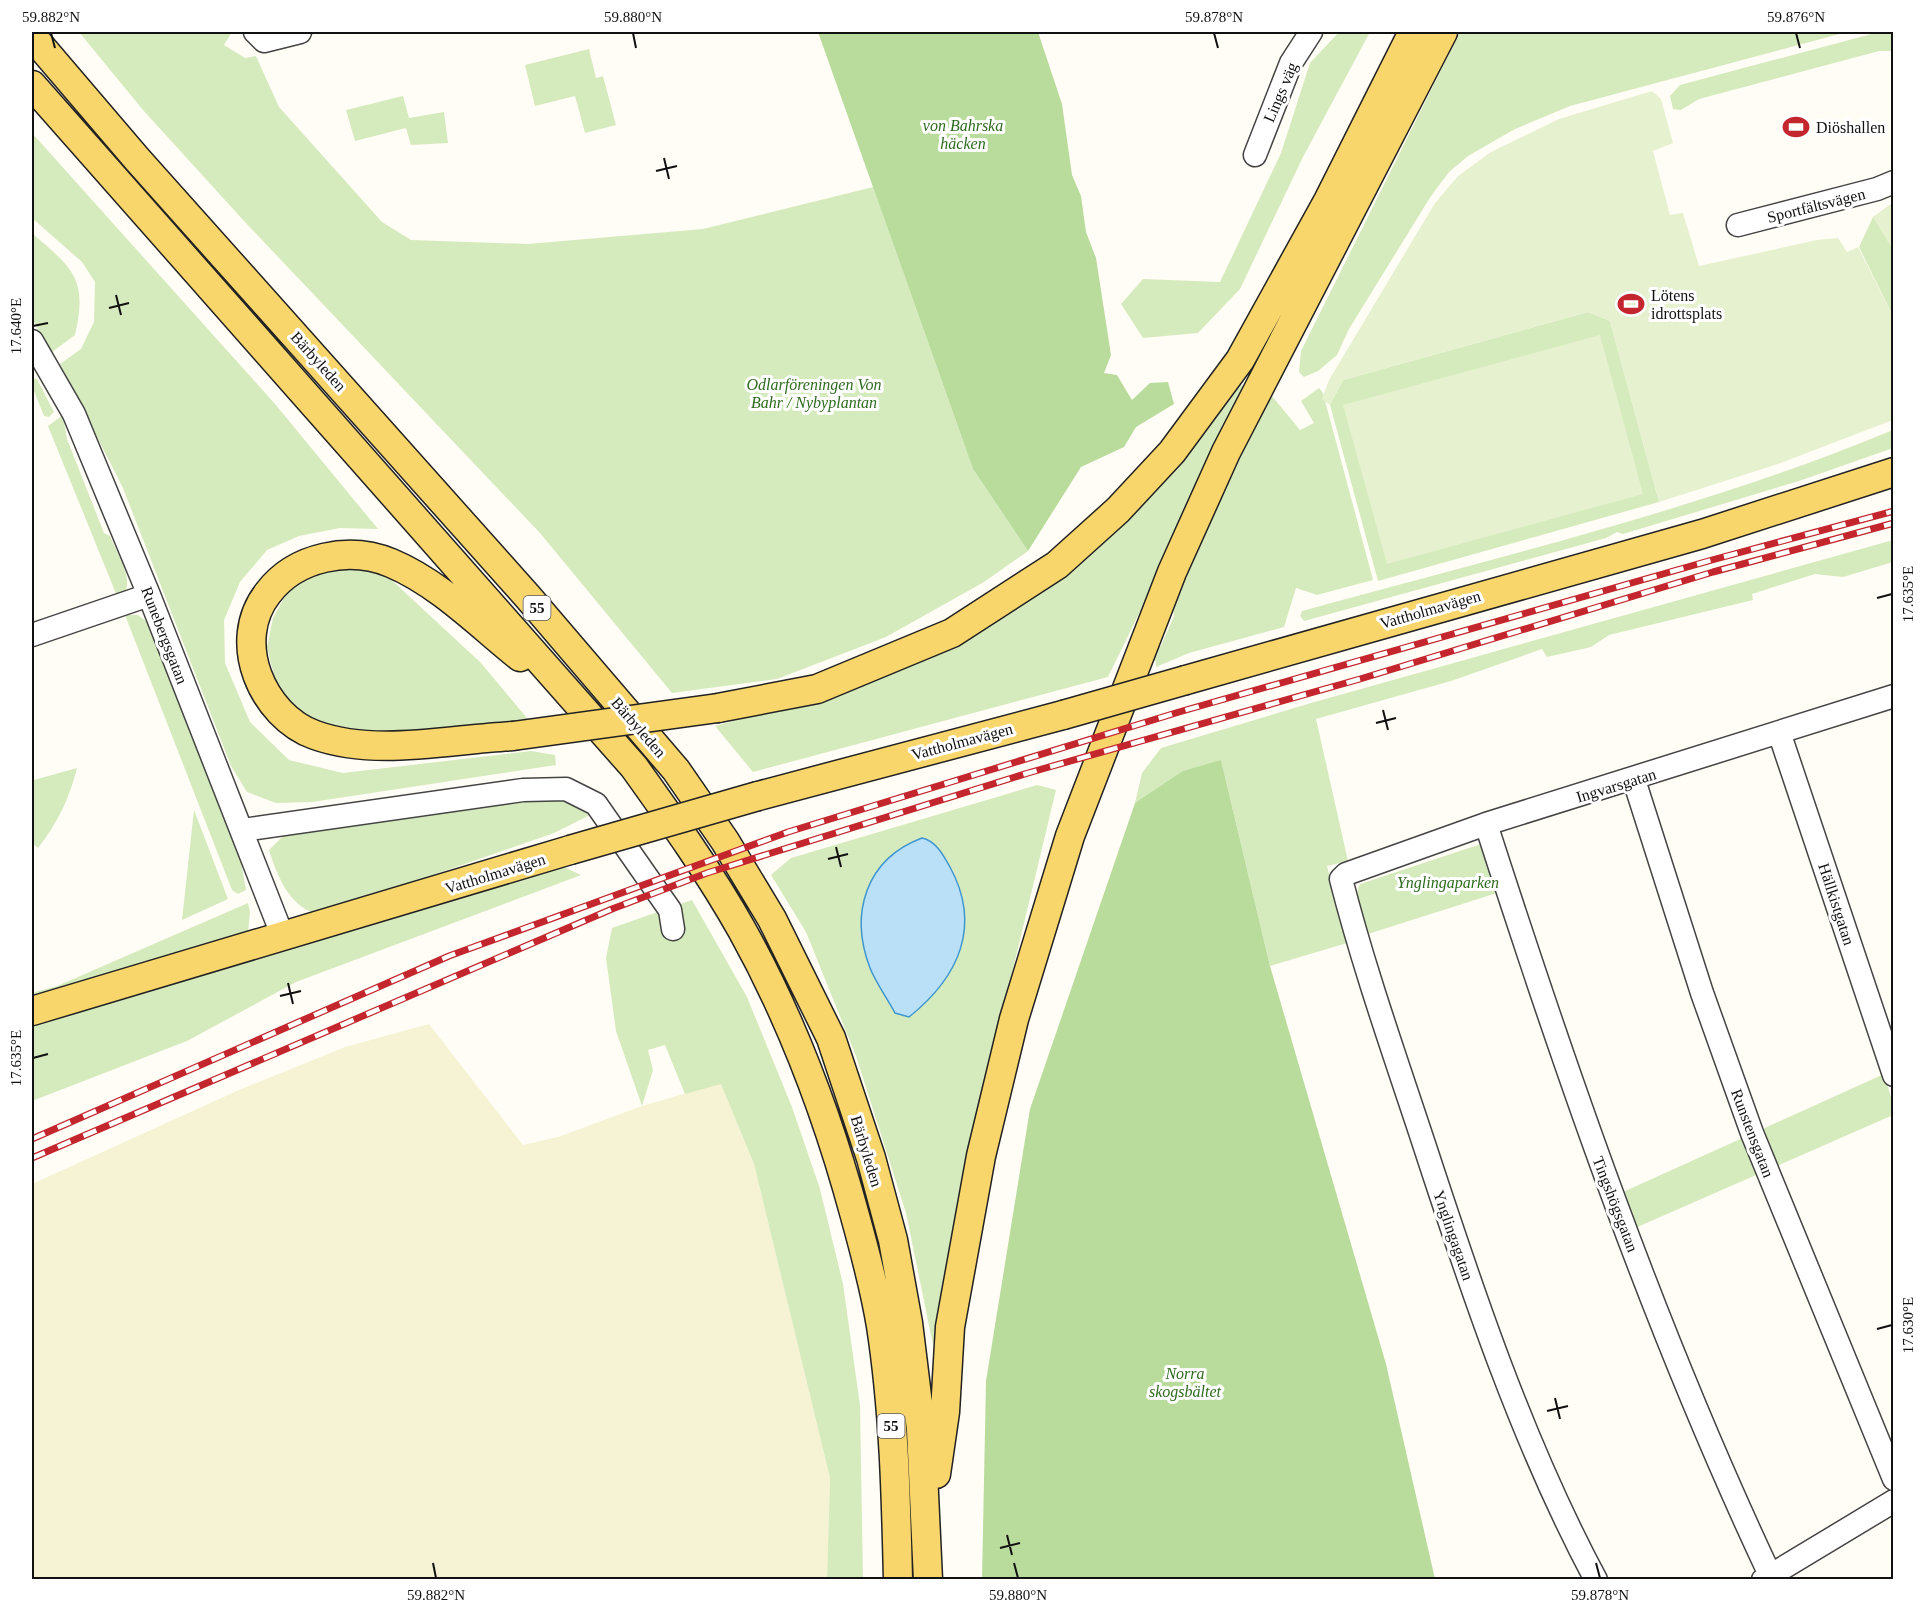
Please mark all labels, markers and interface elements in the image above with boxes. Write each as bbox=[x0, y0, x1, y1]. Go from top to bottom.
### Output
text: 59.882°N bbox=[22, 9, 80, 25]
text: 59.880°N bbox=[604, 9, 662, 25]
text: 59.878°N bbox=[1185, 9, 1243, 25]
text: 59.876°N bbox=[1767, 9, 1825, 25]
street label: Lings väg bbox=[1260, 60, 1302, 125]
sports icon: Diöshallen bbox=[1781, 112, 1811, 142]
park label: von Bahrska häcken bbox=[923, 117, 1003, 152]
place label: Diöshallen bbox=[1816, 119, 1885, 136]
street label: Sportfältsvägen bbox=[1765, 185, 1867, 227]
place label: Lötens idrottsplats bbox=[1651, 287, 1722, 323]
sports icon: Lötens idrottsplats bbox=[1616, 289, 1646, 319]
text: 17.640°E bbox=[8, 298, 24, 354]
street label: Bärbyleden bbox=[287, 328, 350, 395]
park label: Odlarföreningen Von Bahr / Nybyplantan bbox=[747, 376, 881, 412]
text: 17.635°E bbox=[1900, 566, 1916, 622]
street label: Runebergsgatan bbox=[137, 584, 191, 687]
street label: Vattholmavägen bbox=[1378, 587, 1483, 633]
road number: 55 bbox=[524, 596, 550, 620]
street label: Bärbyleden bbox=[607, 694, 669, 761]
street label: Vattholmavägen bbox=[910, 720, 1015, 764]
street label: Ingvarsgatan bbox=[1574, 765, 1658, 807]
street label: Vattholmavägen bbox=[443, 850, 548, 898]
street label: Hällkistgatan bbox=[1814, 861, 1858, 948]
park label: Ynglingaparken bbox=[1397, 874, 1499, 892]
text: 17.635°E bbox=[8, 1030, 24, 1086]
street label: Runstensgatan bbox=[1727, 1087, 1777, 1180]
street label: Bärbyleden bbox=[847, 1113, 885, 1189]
street label: Tingshögsgatan bbox=[1589, 1154, 1642, 1255]
street label: Ynglingagatan bbox=[1429, 1188, 1477, 1283]
text: 17.630°E bbox=[1900, 1297, 1916, 1353]
park label: Norra skogsbältet bbox=[1149, 1365, 1222, 1401]
road number: 55 bbox=[878, 1414, 904, 1438]
text: 59.882°N bbox=[407, 1587, 465, 1603]
text: 59.880°N bbox=[989, 1587, 1047, 1603]
text: 59.878°N bbox=[1571, 1587, 1629, 1603]

